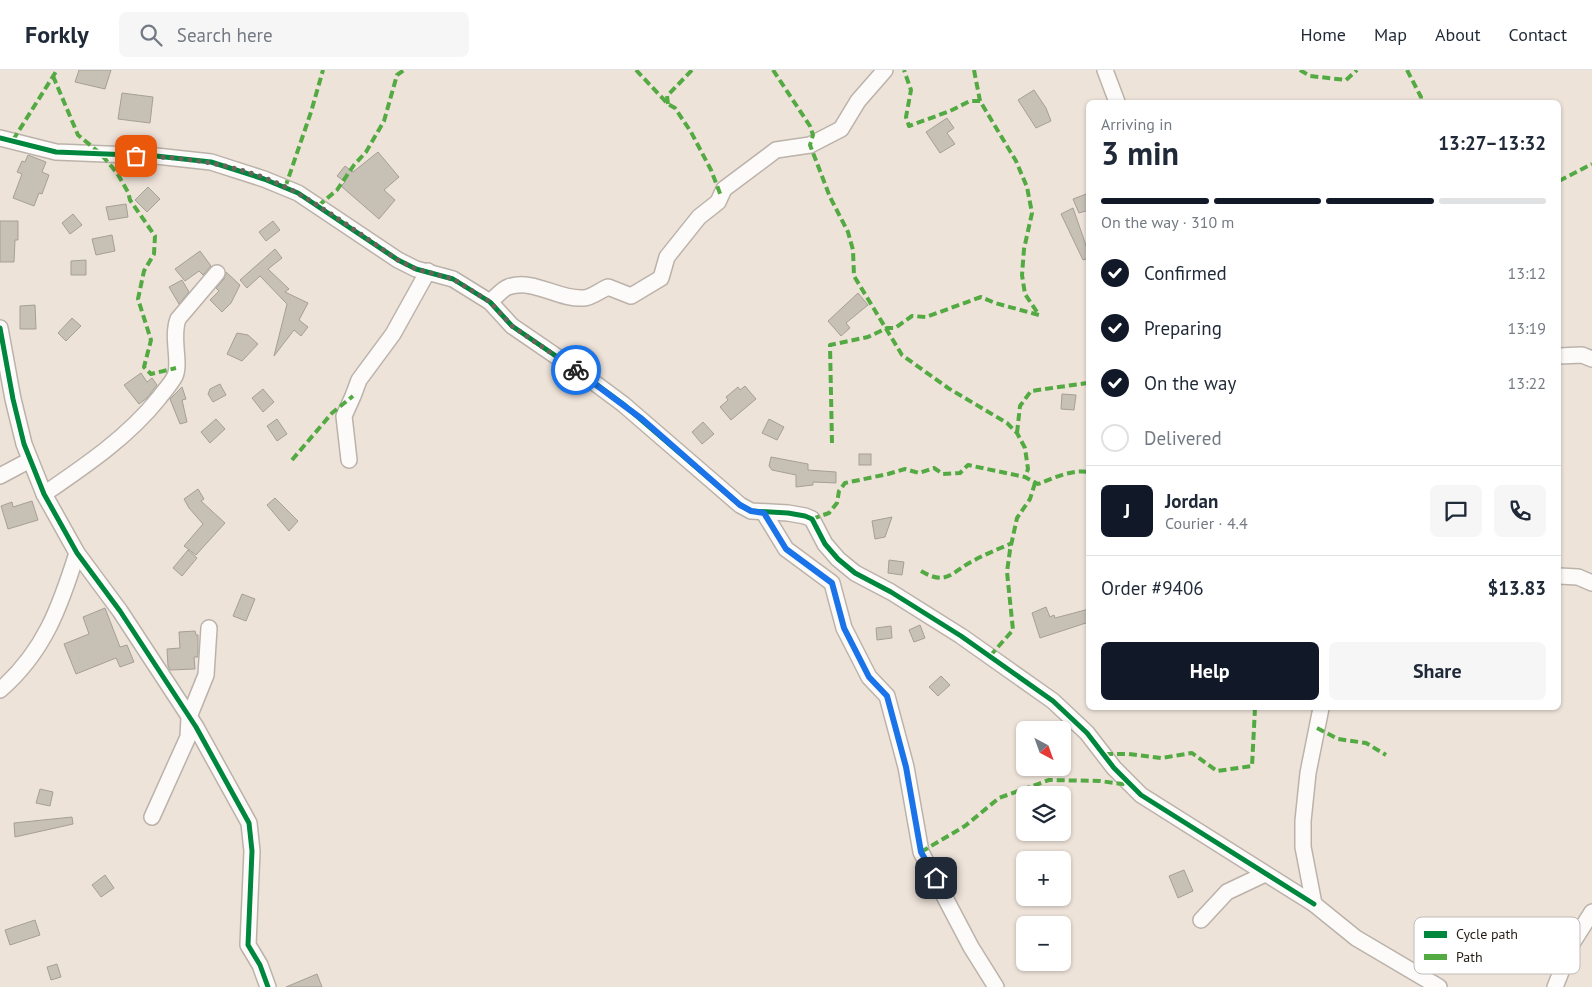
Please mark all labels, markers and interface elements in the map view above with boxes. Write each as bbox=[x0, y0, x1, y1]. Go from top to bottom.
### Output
search box bbox=[119, 12, 469, 57]
text: Forkly bbox=[25, 19, 89, 50]
icon: search bbox=[137, 21, 165, 49]
text: Search here bbox=[177, 23, 273, 47]
text: Home bbox=[1300, 23, 1346, 46]
text: Map bbox=[1374, 23, 1407, 46]
text: About bbox=[1435, 23, 1481, 46]
text: Contact bbox=[1509, 23, 1567, 46]
text: Arriving in bbox=[1101, 114, 1172, 134]
text: 13:27–13:32 bbox=[1438, 131, 1546, 155]
text: 3 min bbox=[1101, 132, 1179, 174]
pin bbox=[115, 135, 157, 177]
icon: bag bbox=[122, 142, 150, 170]
text: On the way · 310 m bbox=[1101, 212, 1234, 232]
icon: check bbox=[1101, 259, 1129, 287]
text: Confirmed bbox=[1144, 261, 1227, 285]
text: 13:12 bbox=[1508, 263, 1546, 283]
icon: check bbox=[1101, 314, 1129, 342]
text: Preparing bbox=[1144, 316, 1222, 340]
text: 13:19 bbox=[1508, 318, 1546, 338]
courier bbox=[551, 345, 601, 395]
icon: bike bbox=[562, 356, 590, 384]
icon: check bbox=[1101, 369, 1129, 397]
text: On the way bbox=[1144, 371, 1236, 395]
text: 13:22 bbox=[1508, 373, 1546, 393]
text: Delivered bbox=[1144, 426, 1222, 450]
button: chat bbox=[1430, 485, 1482, 537]
button: phone bbox=[1494, 485, 1546, 537]
text: Jordan bbox=[1165, 489, 1218, 513]
text: J bbox=[1124, 499, 1130, 523]
text: Courier · 4.4 bbox=[1165, 513, 1248, 533]
text: Order #9406 bbox=[1101, 576, 1204, 600]
text: $13.83 bbox=[1487, 576, 1546, 600]
button: Help bbox=[1101, 642, 1319, 700]
button: Share bbox=[1329, 642, 1546, 700]
north arrow bbox=[1016, 721, 1071, 776]
map controls bbox=[1016, 721, 1071, 971]
button: layers bbox=[1016, 786, 1071, 841]
button: + bbox=[1016, 851, 1071, 906]
pin bbox=[915, 857, 957, 899]
icon: home bbox=[922, 864, 950, 892]
button: − bbox=[1016, 916, 1071, 971]
legend bbox=[1414, 917, 1580, 974]
text: Cycle path bbox=[1456, 925, 1518, 943]
text: Path bbox=[1456, 948, 1483, 966]

